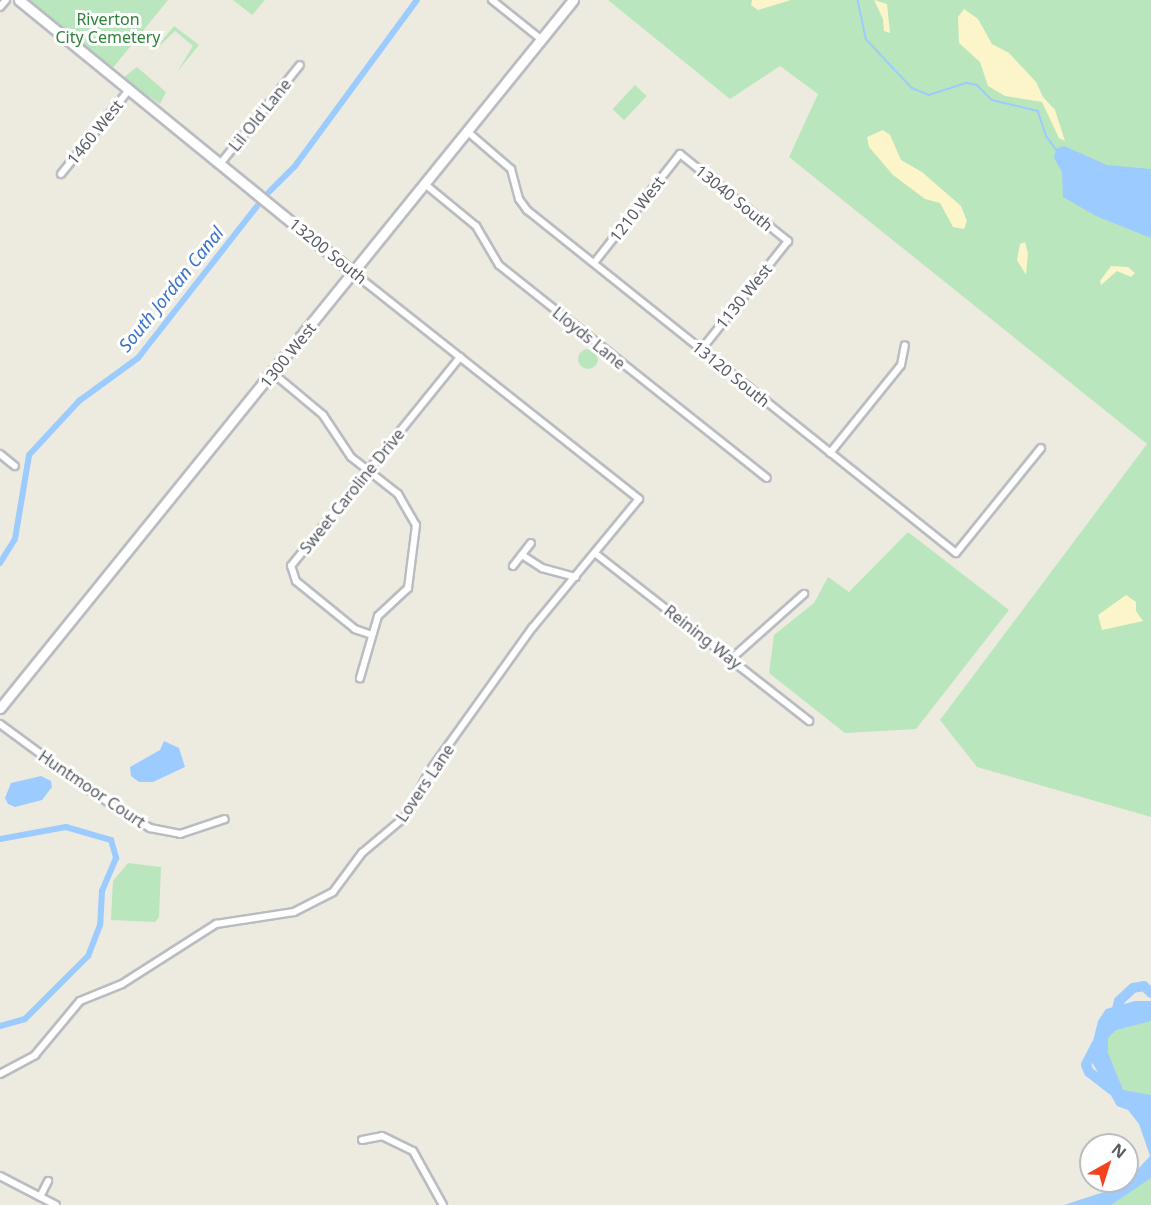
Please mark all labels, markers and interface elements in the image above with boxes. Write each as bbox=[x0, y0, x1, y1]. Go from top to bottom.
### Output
park label: Riverton City Cemetery bbox=[55, 9, 161, 47]
street label: Lil Old Lane bbox=[225, 75, 295, 155]
street label: 1460 West bbox=[63, 96, 127, 168]
street label: 13040 South bbox=[691, 161, 777, 235]
street label: 1210 West bbox=[605, 172, 669, 246]
street label: 13200 South bbox=[285, 214, 371, 288]
water label: South Jordan Canal bbox=[114, 222, 228, 356]
street label: 1130 West bbox=[712, 260, 776, 332]
street label: Lloyds Lane bbox=[549, 303, 629, 373]
street label: 1300 West bbox=[256, 319, 320, 391]
street label: 13120 South bbox=[688, 337, 774, 411]
street label: Sweet Caroline Drive bbox=[296, 425, 408, 557]
street label: Reining Way bbox=[661, 601, 745, 673]
street label: Lovers Lane bbox=[392, 740, 458, 826]
street label: Huntmoor Court bbox=[35, 746, 149, 832]
north arrow bbox=[1079, 1133, 1139, 1193]
text: N bbox=[1107, 1138, 1131, 1163]

